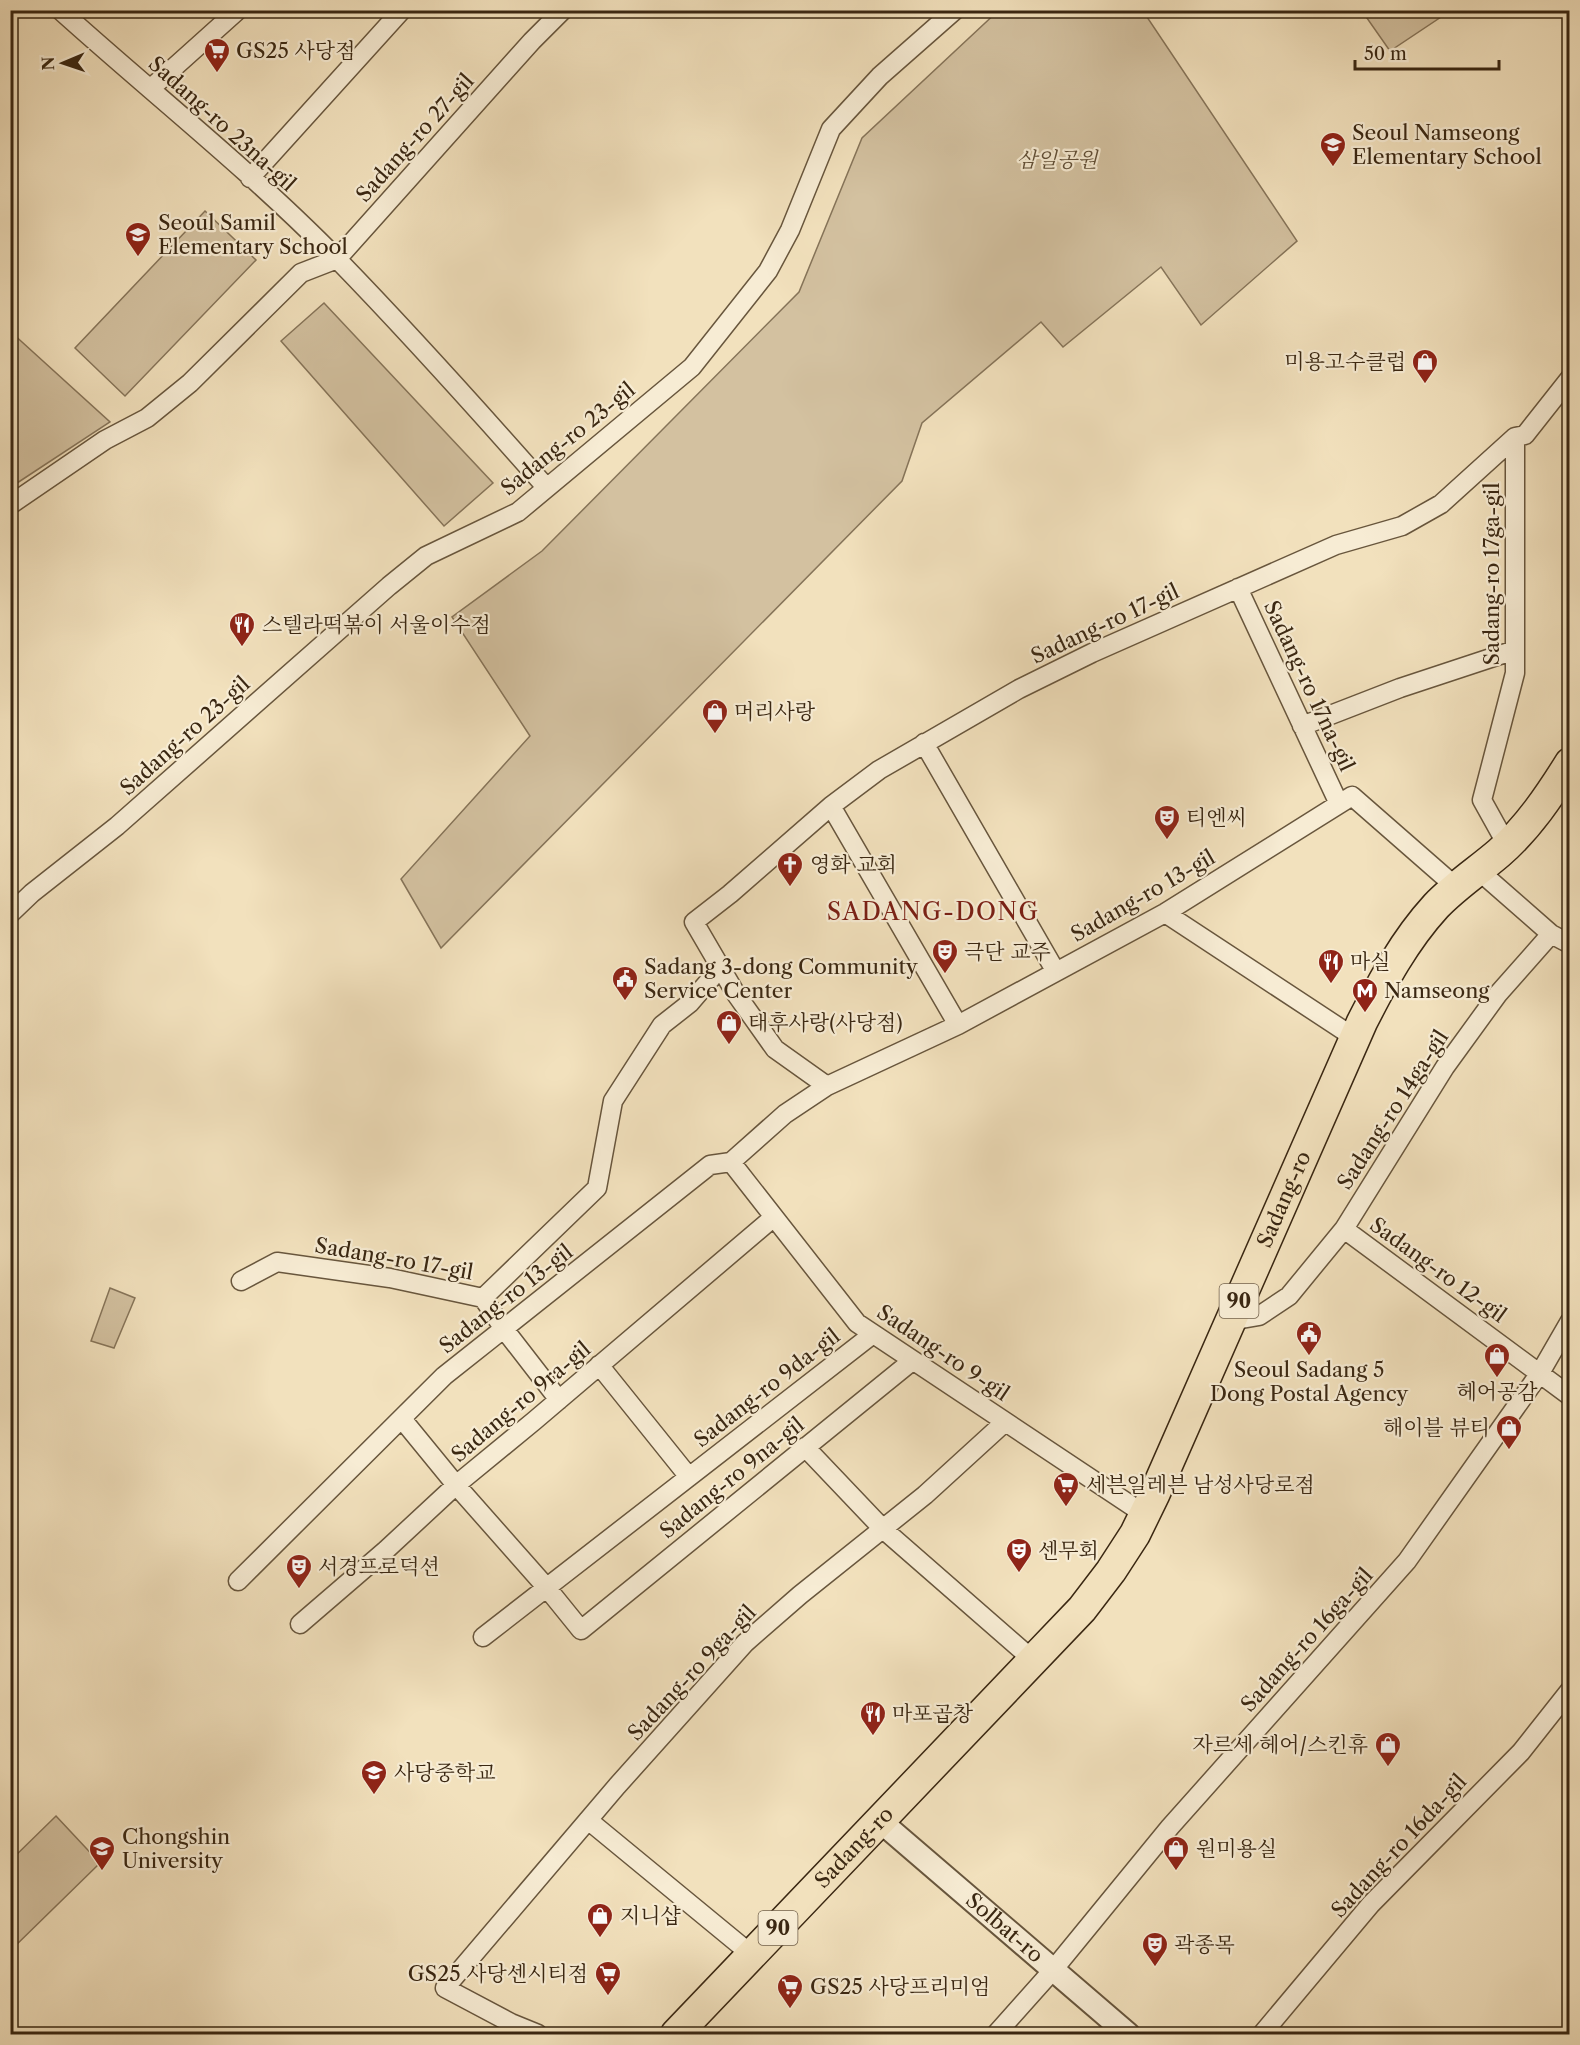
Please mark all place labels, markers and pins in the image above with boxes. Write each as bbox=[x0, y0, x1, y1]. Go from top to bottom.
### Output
supermarket icon: GS25 사당점 bbox=[202, 36, 232, 74]
place label: GS25 사당점 bbox=[236, 38, 355, 63]
place label: Seoul Namseong Elementary School bbox=[1352, 120, 1542, 169]
school or university icon: Seoul Namseong Elementary School bbox=[1318, 130, 1348, 168]
place label: Seoul Samil Elementary School bbox=[158, 210, 348, 259]
school or university icon: Seoul Samil Elementary School bbox=[123, 220, 153, 258]
shop icon: 미용고수클럽 bbox=[1410, 347, 1440, 385]
place label: 미용고수클럽 bbox=[1284, 349, 1406, 374]
restaurant icon: 스텔라떡볶이 서울이수점 bbox=[227, 610, 257, 648]
place label: 스텔라떡볶이 서울이수점 bbox=[262, 612, 491, 637]
shop icon: 머리사랑 bbox=[700, 697, 730, 735]
place label: 머리사랑 bbox=[734, 699, 816, 724]
theatre icon: 티엔씨 bbox=[1152, 803, 1182, 841]
place label: 티엔씨 bbox=[1186, 805, 1247, 830]
church icon: 영화 교회 bbox=[775, 850, 805, 888]
place label: 영화 교회 bbox=[810, 852, 897, 877]
theatre icon: 극단 교주 bbox=[930, 937, 960, 975]
place label: 극단 교주 bbox=[964, 939, 1051, 964]
restaurant icon: 마실 bbox=[1316, 947, 1346, 985]
place label: 마실 bbox=[1350, 949, 1391, 974]
place label: Sadang 3-dong Community Service Center bbox=[644, 954, 918, 1003]
public building icon: Sadang 3-dong Community Service Center bbox=[610, 964, 640, 1002]
metro station icon: Namseong bbox=[1350, 976, 1380, 1014]
place label: Namseong bbox=[1384, 978, 1490, 1003]
shop icon: 태후사랑(사당점) bbox=[714, 1008, 744, 1046]
place label: 태후사랑(사당점) bbox=[748, 1010, 903, 1035]
public building icon: Seoul Sadang 5 Dong Postal Agency bbox=[1294, 1319, 1324, 1357]
shop icon: 헤어공감 bbox=[1482, 1341, 1512, 1379]
place label: Seoul Sadang 5 Dong Postal Agency bbox=[1210, 1357, 1408, 1406]
place label: 헤어공감 bbox=[1456, 1379, 1538, 1404]
shop icon: 해이블 뷰티 bbox=[1494, 1413, 1524, 1451]
place label: 해이블 뷰티 bbox=[1383, 1415, 1490, 1440]
supermarket icon: 세븐일레븐 남성사당로점 bbox=[1051, 1470, 1081, 1508]
place label: 세븐일레븐 남성사당로점 bbox=[1086, 1472, 1315, 1497]
theatre icon: 센무회 bbox=[1004, 1536, 1034, 1574]
place label: 센무회 bbox=[1038, 1538, 1099, 1563]
theatre icon: 서경프로덕션 bbox=[284, 1552, 314, 1590]
place label: 서경프로덕션 bbox=[318, 1554, 440, 1579]
restaurant icon: 마포곱창 bbox=[858, 1699, 888, 1737]
place label: 마포곱창 bbox=[892, 1701, 974, 1726]
shop icon: 자르세 헤어/스킨휴 bbox=[1373, 1730, 1403, 1768]
place label: 자르세 헤어/스킨휴 bbox=[1193, 1732, 1368, 1757]
school or university icon: 사당중학교 bbox=[359, 1758, 389, 1796]
place label: 사당중학교 bbox=[394, 1760, 495, 1785]
place label: Chongshin University bbox=[122, 1824, 230, 1873]
school or university icon: Chongshin University bbox=[87, 1834, 117, 1872]
shop icon: 원미용실 bbox=[1161, 1834, 1191, 1872]
place label: 원미용실 bbox=[1196, 1836, 1277, 1861]
shop icon: 지니샵 bbox=[585, 1901, 615, 1939]
place label: 지니샵 bbox=[620, 1903, 682, 1928]
theatre icon: 곽종목 bbox=[1140, 1930, 1170, 1968]
place label: 곽종목 bbox=[1174, 1932, 1235, 1957]
supermarket icon: GS25 사당센시티점 bbox=[593, 1959, 623, 1997]
place label: GS25 사당센시티점 bbox=[408, 1961, 588, 1986]
supermarket icon: GS25 사당프리미엄 bbox=[775, 1972, 805, 2010]
place label: GS25 사당프리미엄 bbox=[810, 1974, 990, 1999]

